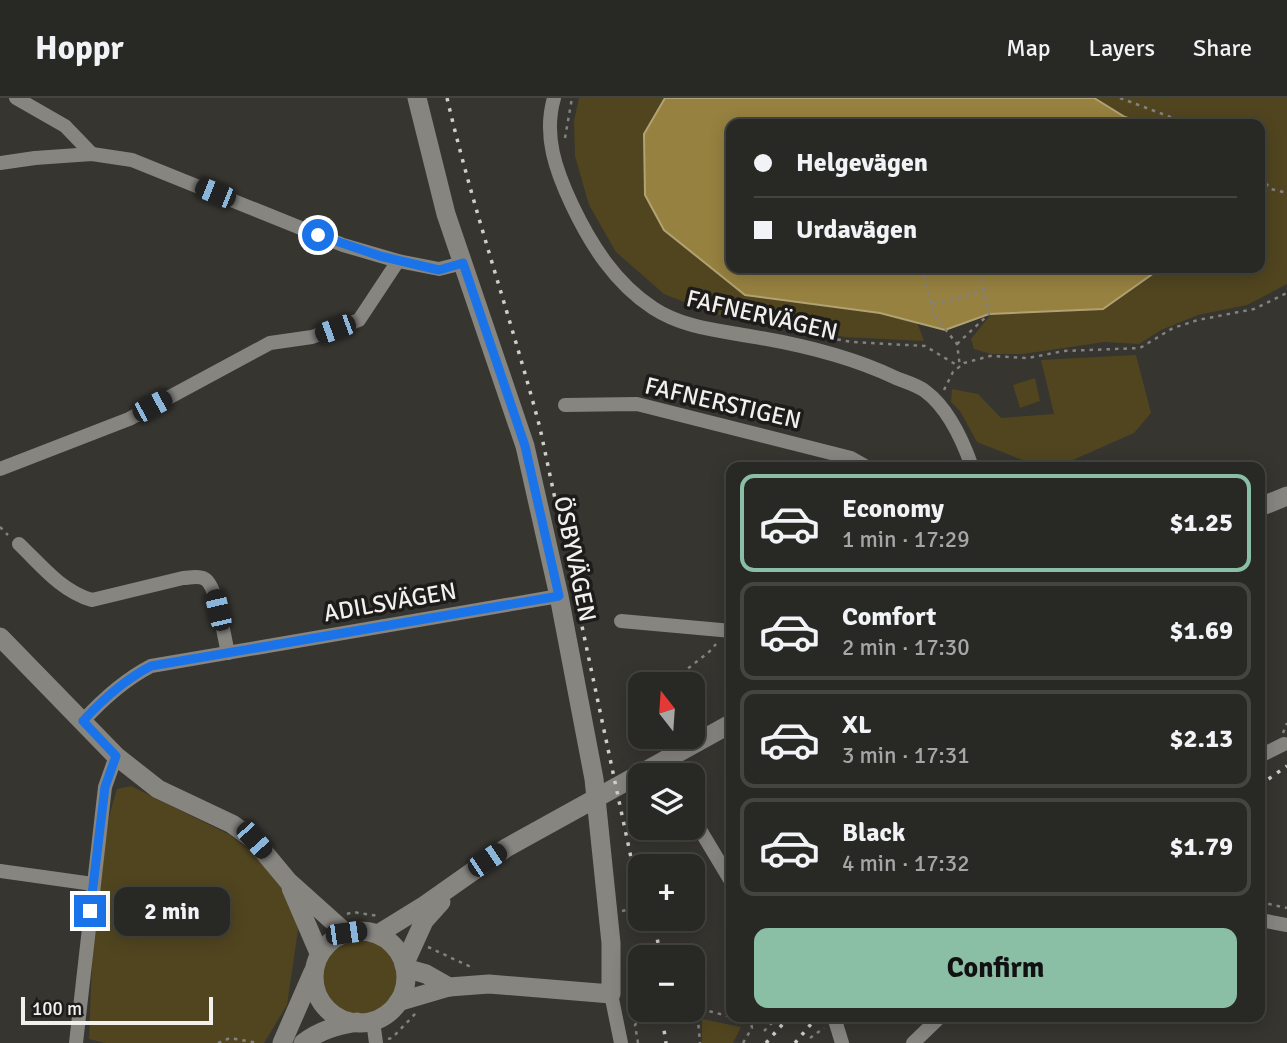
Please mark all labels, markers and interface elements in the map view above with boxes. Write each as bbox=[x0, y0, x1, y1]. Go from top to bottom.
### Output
text: Hoppr bbox=[35, 28, 124, 69]
text: Map bbox=[1006, 33, 1051, 63]
text: Layers bbox=[1089, 33, 1155, 63]
text: Share bbox=[1193, 33, 1252, 63]
text: Helgevägen bbox=[796, 147, 928, 179]
car bbox=[192, 175, 239, 211]
text: Urdavägen bbox=[796, 214, 917, 246]
route start bbox=[302, 219, 334, 251]
street label: FAFNERVÄGEN bbox=[683, 283, 841, 347]
car bbox=[312, 312, 359, 346]
street label: FAFNERSTIGEN bbox=[642, 370, 804, 436]
car bbox=[129, 387, 176, 425]
icon: car bbox=[758, 492, 821, 555]
text: Economy bbox=[842, 493, 944, 525]
street label: ÖSBYVÄGEN bbox=[547, 494, 603, 624]
text: $1.25 bbox=[1169, 507, 1233, 539]
text: 1 min · 17:29 bbox=[842, 525, 970, 554]
street label: ADILSVÄGEN bbox=[321, 576, 459, 628]
car bbox=[204, 587, 233, 633]
icon: car bbox=[758, 600, 821, 663]
text: Comfort bbox=[842, 601, 936, 633]
text: $1.69 bbox=[1169, 615, 1233, 647]
text: 2 min · 17:30 bbox=[842, 633, 970, 662]
north arrow bbox=[628, 672, 705, 749]
map controls bbox=[628, 672, 705, 1022]
icon: car bbox=[758, 708, 821, 771]
text: XL bbox=[842, 709, 872, 741]
text: $2.13 bbox=[1169, 723, 1233, 755]
text: 3 min · 17:31 bbox=[842, 741, 970, 770]
button: layers bbox=[628, 763, 705, 840]
icon: car bbox=[758, 816, 821, 879]
car bbox=[233, 817, 276, 863]
text: Black bbox=[842, 817, 905, 849]
text: $1.79 bbox=[1169, 831, 1233, 863]
car bbox=[464, 840, 511, 880]
text: 4 min · 17:32 bbox=[842, 849, 970, 878]
button: + bbox=[628, 854, 705, 931]
callout: 2 min bbox=[114, 886, 230, 936]
route end bbox=[74, 895, 106, 927]
text: 2 min bbox=[144, 897, 200, 926]
car bbox=[324, 920, 369, 946]
button: Confirm bbox=[754, 928, 1237, 1008]
button: − bbox=[628, 945, 705, 1022]
scale bar bbox=[21, 994, 214, 1026]
text: 100 m bbox=[32, 997, 82, 1021]

